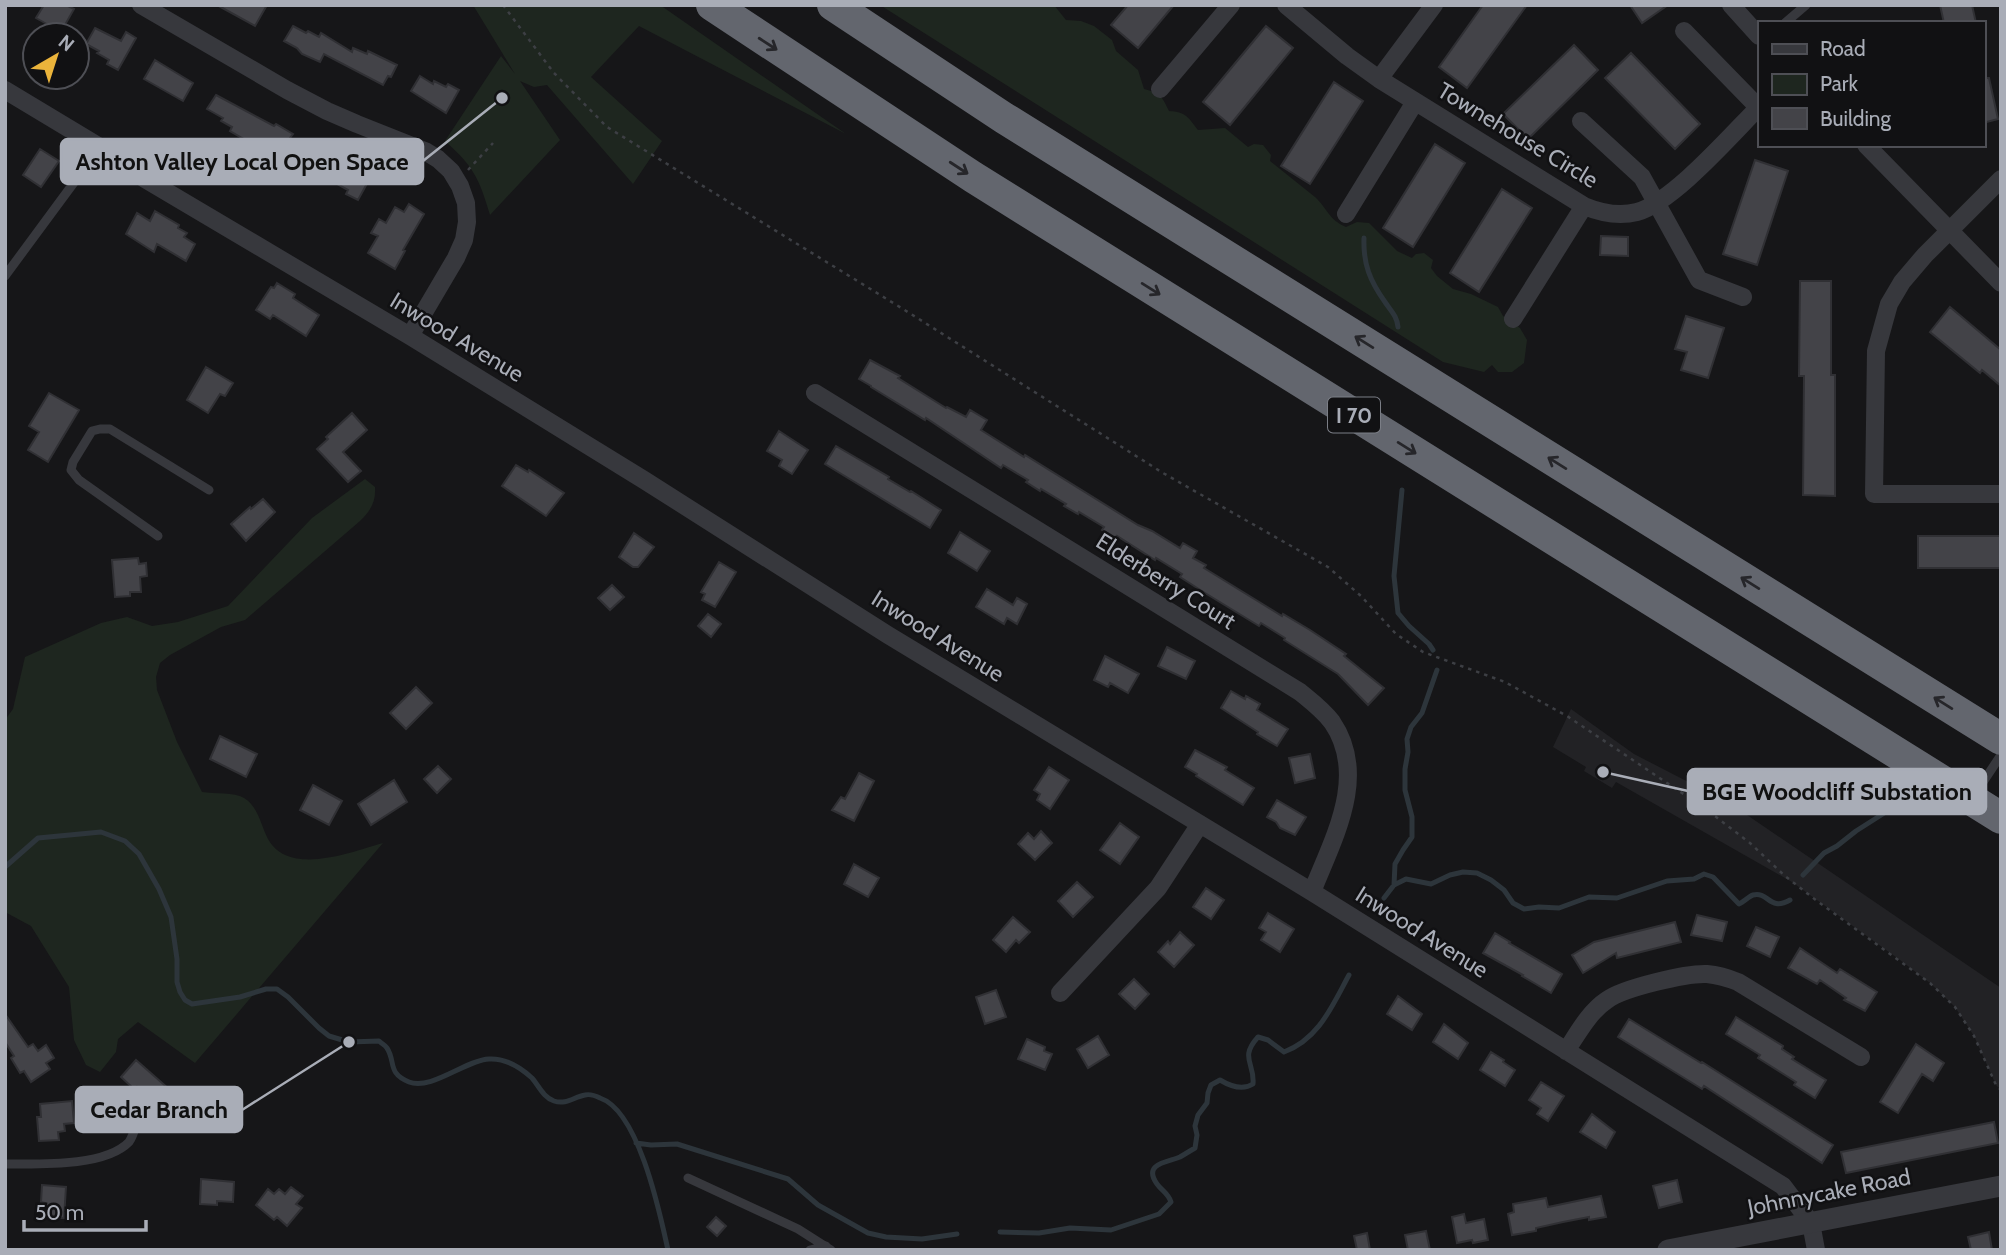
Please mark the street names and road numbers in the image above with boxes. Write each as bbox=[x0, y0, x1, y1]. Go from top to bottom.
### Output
street label: Townehouse Circle bbox=[1433, 76, 1603, 194]
street label: Inwood Avenue bbox=[385, 286, 529, 388]
road number: I 70 bbox=[1328, 398, 1380, 432]
street label: Elderberry Court bbox=[1091, 527, 1241, 635]
street label: Inwood Avenue bbox=[867, 584, 1010, 688]
street label: Inwood Avenue bbox=[1351, 880, 1494, 984]
street label: Johnnycake Road bbox=[1744, 1162, 1913, 1222]

